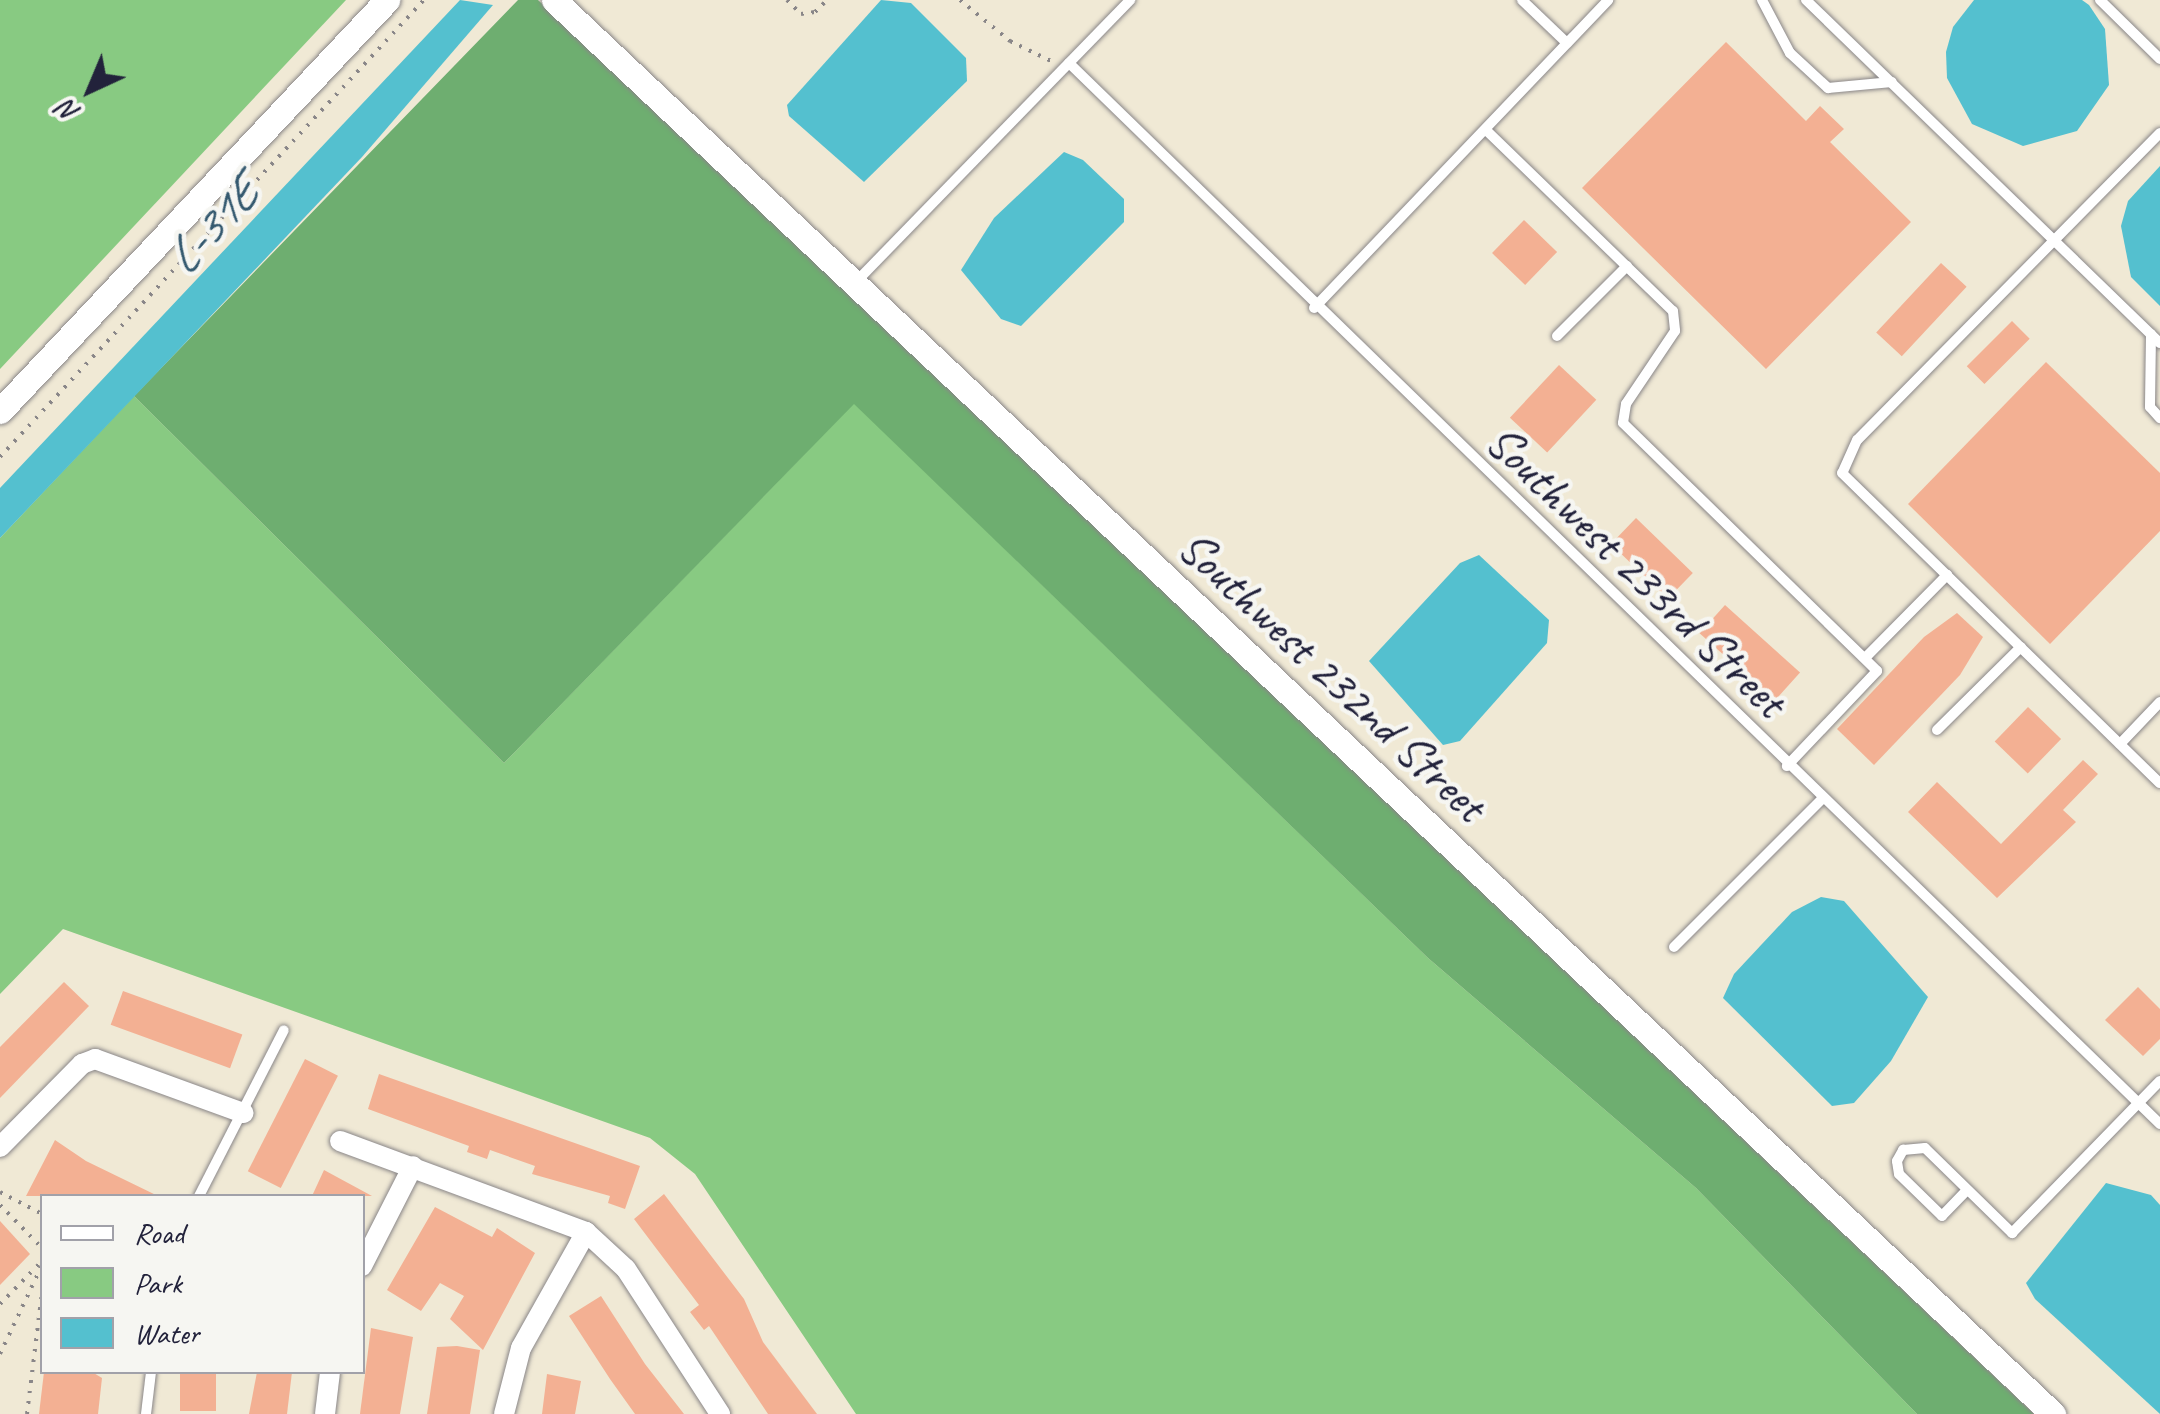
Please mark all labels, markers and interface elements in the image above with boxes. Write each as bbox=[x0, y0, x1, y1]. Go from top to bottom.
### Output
north arrow bbox=[40, 40, 140, 140]
text: N bbox=[50, 93, 87, 131]
water label: L-31E bbox=[152, 166, 270, 286]
street label: Southwest 233rd Street bbox=[1473, 413, 1799, 729]
street label: Southwest 232nd Street bbox=[1166, 518, 1498, 834]
legend bbox=[40, 1194, 365, 1374]
text: Road bbox=[134, 1214, 184, 1252]
text: Park bbox=[134, 1264, 182, 1302]
text: Water bbox=[134, 1314, 199, 1352]

